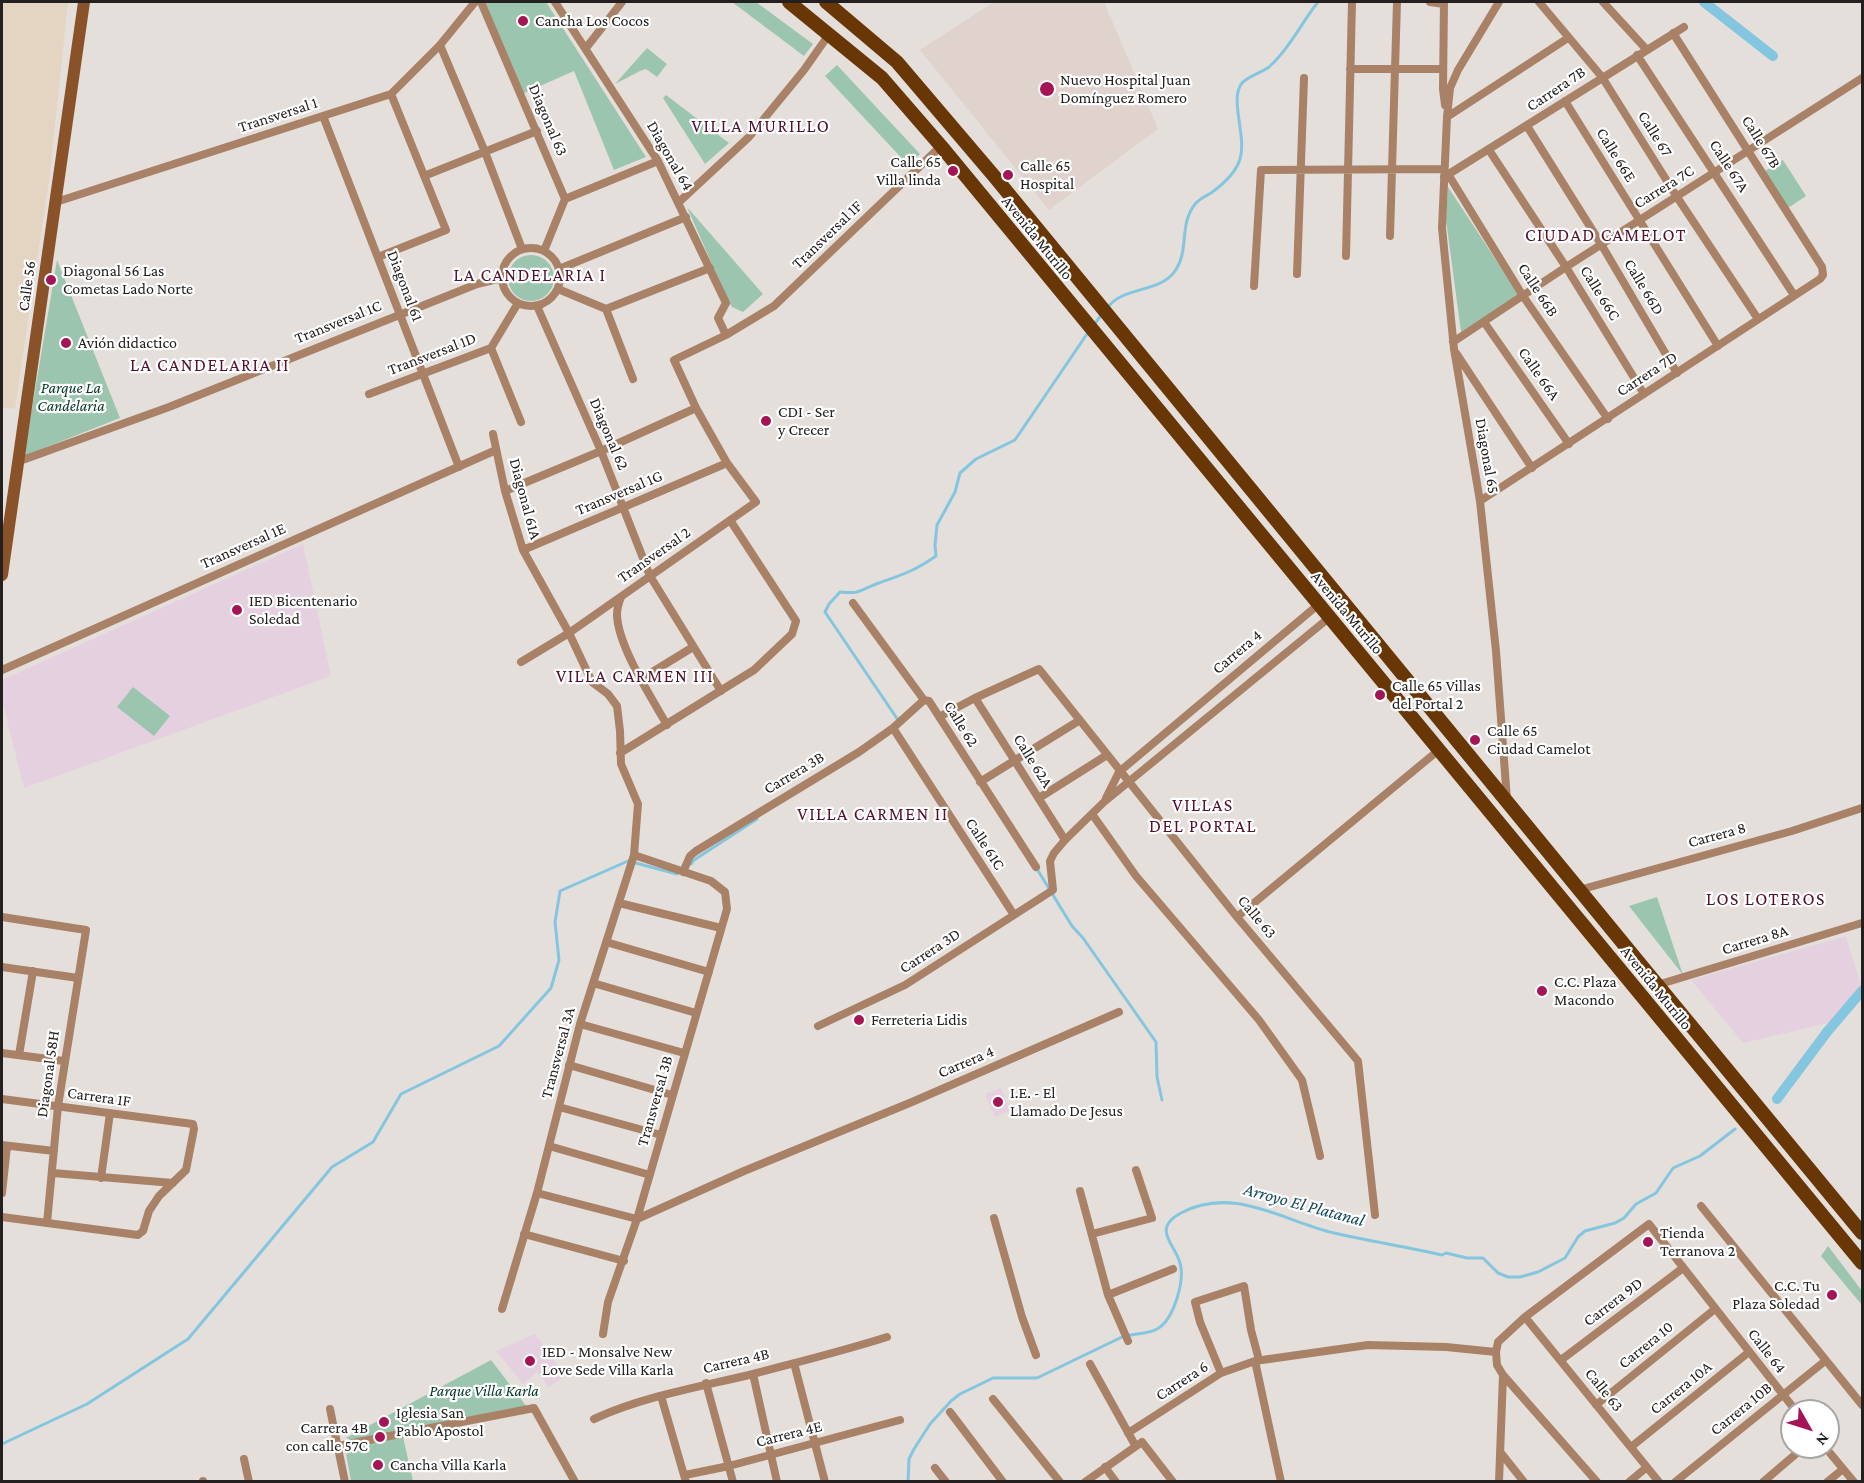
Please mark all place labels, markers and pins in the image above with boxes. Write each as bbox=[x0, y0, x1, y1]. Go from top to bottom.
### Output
place label: Cancha Los Cocos bbox=[535, 11, 649, 31]
marker: Cancha Los Cocos bbox=[516, 14, 530, 28]
place label: Nuevo Hospital Juan Domínguez Romero bbox=[1060, 70, 1191, 108]
marker: Nuevo Hospital Juan Domínguez Romero bbox=[1038, 80, 1056, 98]
place label: Calle 65 Villa linda bbox=[876, 152, 941, 190]
place label: Calle 65 Hospital bbox=[1020, 156, 1074, 194]
marker: Calle 65 Villa linda bbox=[946, 164, 960, 178]
marker: Calle 65 Hospital bbox=[1001, 168, 1015, 182]
place label: Diagonal 56 Las Cometas Lado Norte bbox=[63, 261, 193, 299]
marker: Diagonal 56 Las Cometas Lado Norte bbox=[44, 273, 58, 287]
place label: Avión didactico bbox=[78, 333, 177, 353]
marker: Avión didactico bbox=[59, 336, 73, 350]
place label: CDI - Ser y Crecer bbox=[778, 402, 835, 440]
marker: CDI - Ser y Crecer bbox=[759, 414, 773, 428]
place label: IED Bicentenario Soledad bbox=[249, 591, 357, 629]
marker: IED Bicentenario Soledad bbox=[230, 603, 244, 617]
place label: Calle 65 Villas del Portal 2 bbox=[1392, 676, 1481, 714]
marker: Calle 65 Villas del Portal 2 bbox=[1373, 688, 1387, 702]
place label: Calle 65 Ciudad Camelot bbox=[1487, 721, 1590, 759]
marker: Calle 65 Ciudad Camelot bbox=[1468, 733, 1482, 747]
place label: C.C. Plaza Macondo bbox=[1554, 972, 1617, 1010]
marker: C.C. Plaza Macondo bbox=[1535, 984, 1549, 998]
place label: Ferreteria Lidis bbox=[871, 1010, 967, 1030]
marker: Ferreteria Lidis bbox=[852, 1013, 866, 1027]
place label: I.E. - El Llamado De Jesus bbox=[1010, 1083, 1123, 1121]
marker: I.E. - El Llamado De Jesus bbox=[991, 1095, 1005, 1109]
place label: Tienda Terranova 2 bbox=[1660, 1223, 1735, 1261]
marker: Tienda Terranova 2 bbox=[1641, 1235, 1655, 1249]
place label: C.C. Tu Plaza Soledad bbox=[1732, 1276, 1820, 1314]
marker: C.C. Tu Plaza Soledad bbox=[1825, 1288, 1839, 1302]
place label: IED - Monsalve New Love Sede Villa Karla bbox=[542, 1342, 674, 1380]
marker: IED - Monsalve New Love Sede Villa Karla bbox=[523, 1354, 537, 1368]
place label: Iglesia San Pablo Apostol bbox=[396, 1403, 484, 1441]
marker: Iglesia San Pablo Apostol bbox=[377, 1415, 391, 1429]
place label: Carrera 4B con calle 57C bbox=[286, 1418, 368, 1456]
marker: Carrera 4B con calle 57C bbox=[373, 1430, 387, 1444]
place label: Cancha Villa Karla bbox=[390, 1455, 506, 1475]
marker: Cancha Villa Karla bbox=[371, 1458, 385, 1472]

